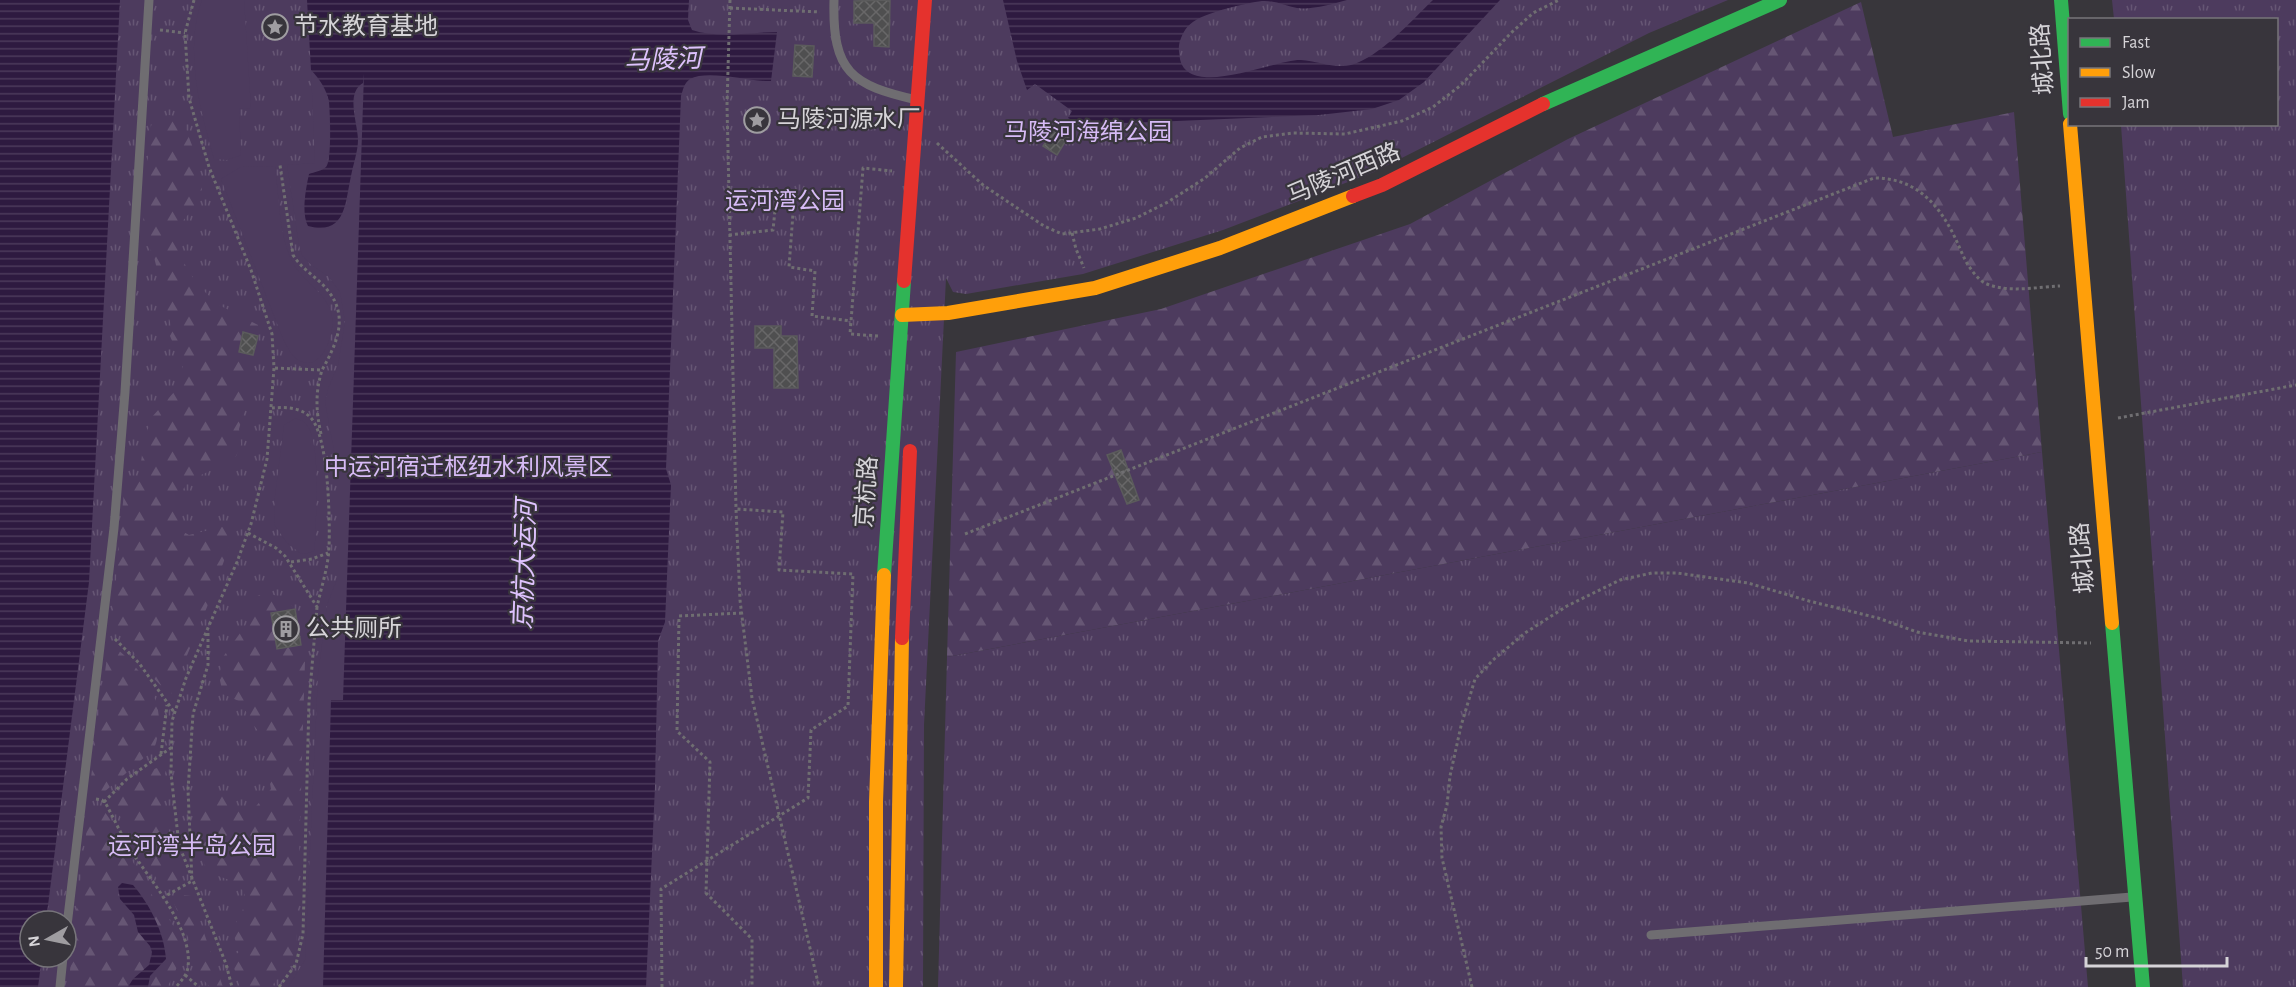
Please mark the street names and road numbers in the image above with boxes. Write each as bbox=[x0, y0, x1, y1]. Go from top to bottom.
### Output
street label: 城北路 bbox=[2027, 22, 2057, 96]
street label: 马陵河西路 bbox=[1283, 138, 1404, 208]
street label: 京杭路 bbox=[851, 455, 881, 529]
street label: 城北路 bbox=[2066, 521, 2098, 595]

